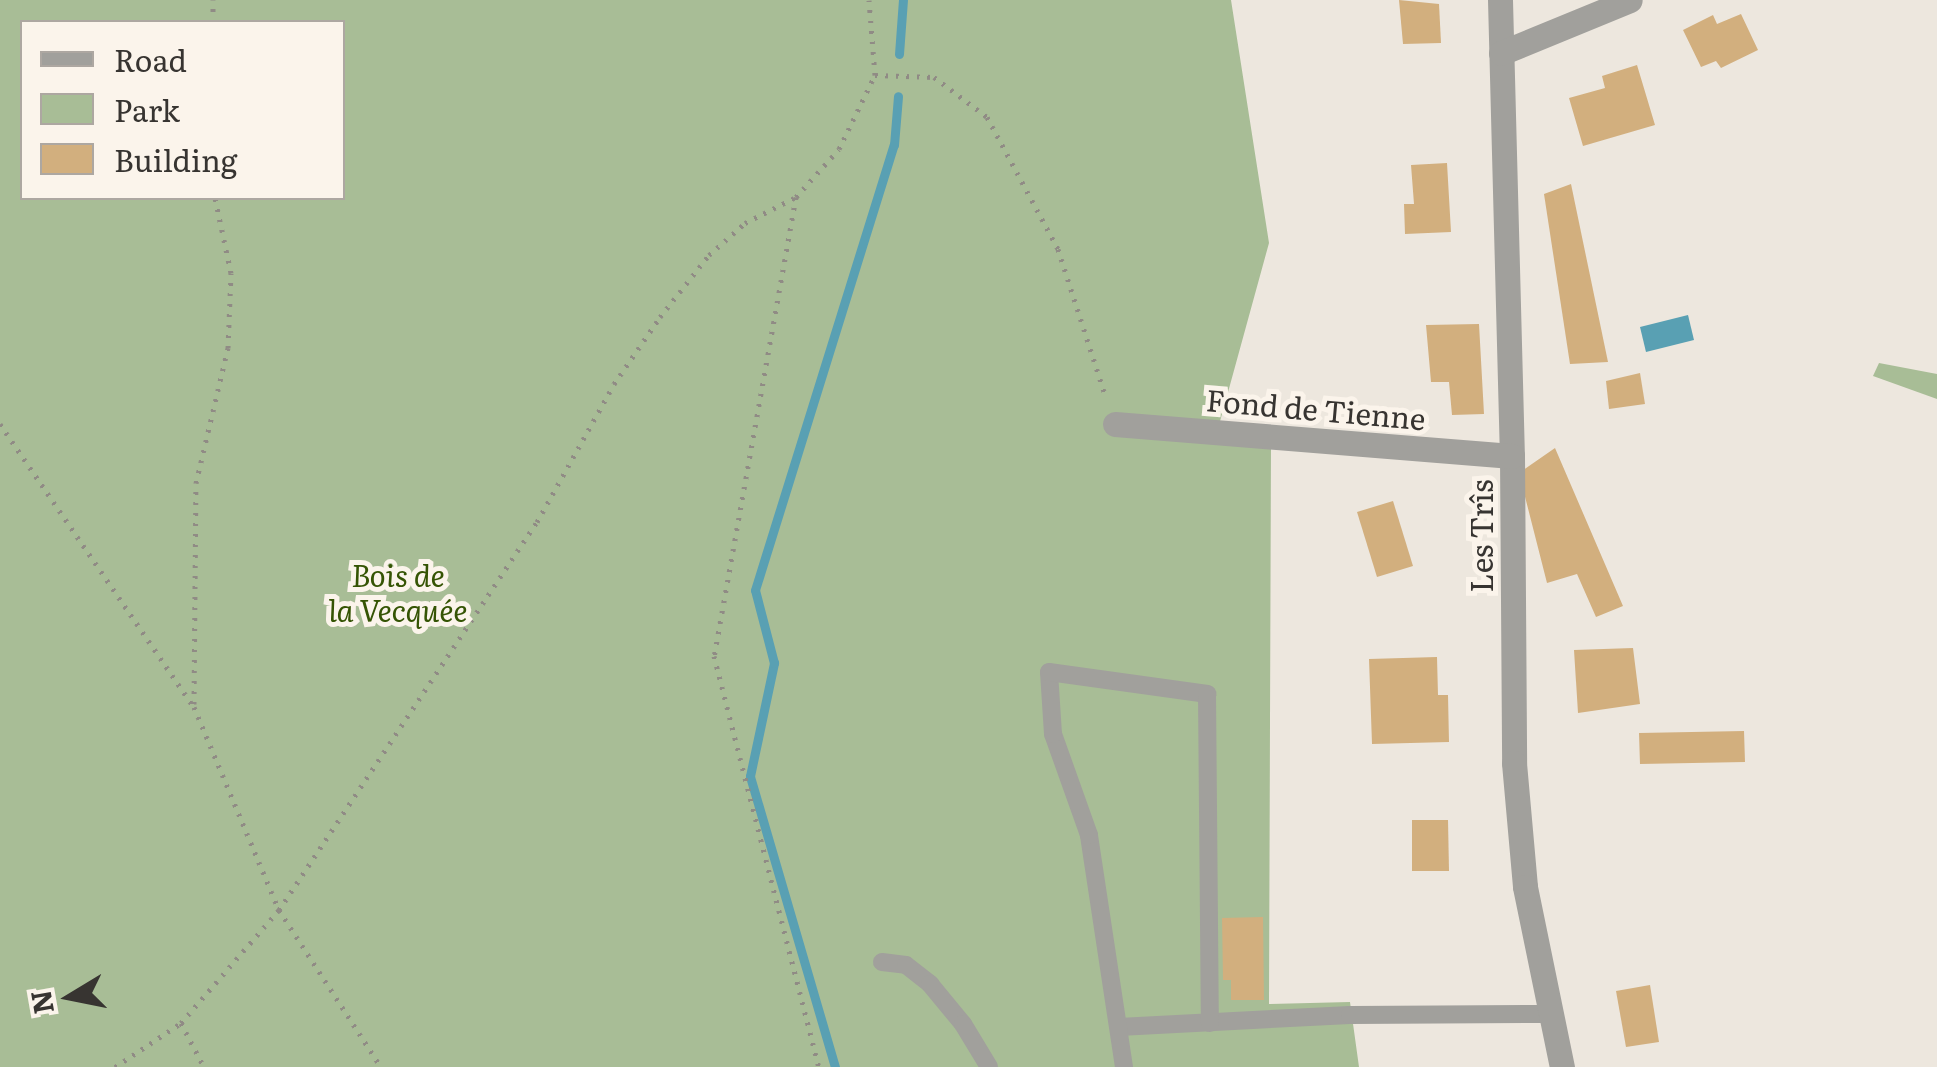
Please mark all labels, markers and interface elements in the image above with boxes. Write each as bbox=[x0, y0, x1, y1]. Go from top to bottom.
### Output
legend bbox=[20, 20, 345, 200]
text: Road bbox=[114, 37, 187, 81]
text: Park bbox=[114, 87, 180, 131]
text: Building bbox=[114, 137, 238, 181]
street label: Fond de Tienne bbox=[1205, 380, 1427, 436]
street label: Les Trîs bbox=[1462, 480, 1498, 592]
park label: Bois de la Vecquée bbox=[328, 556, 468, 626]
north arrow bbox=[20, 947, 120, 1047]
text: N bbox=[18, 987, 63, 1017]

